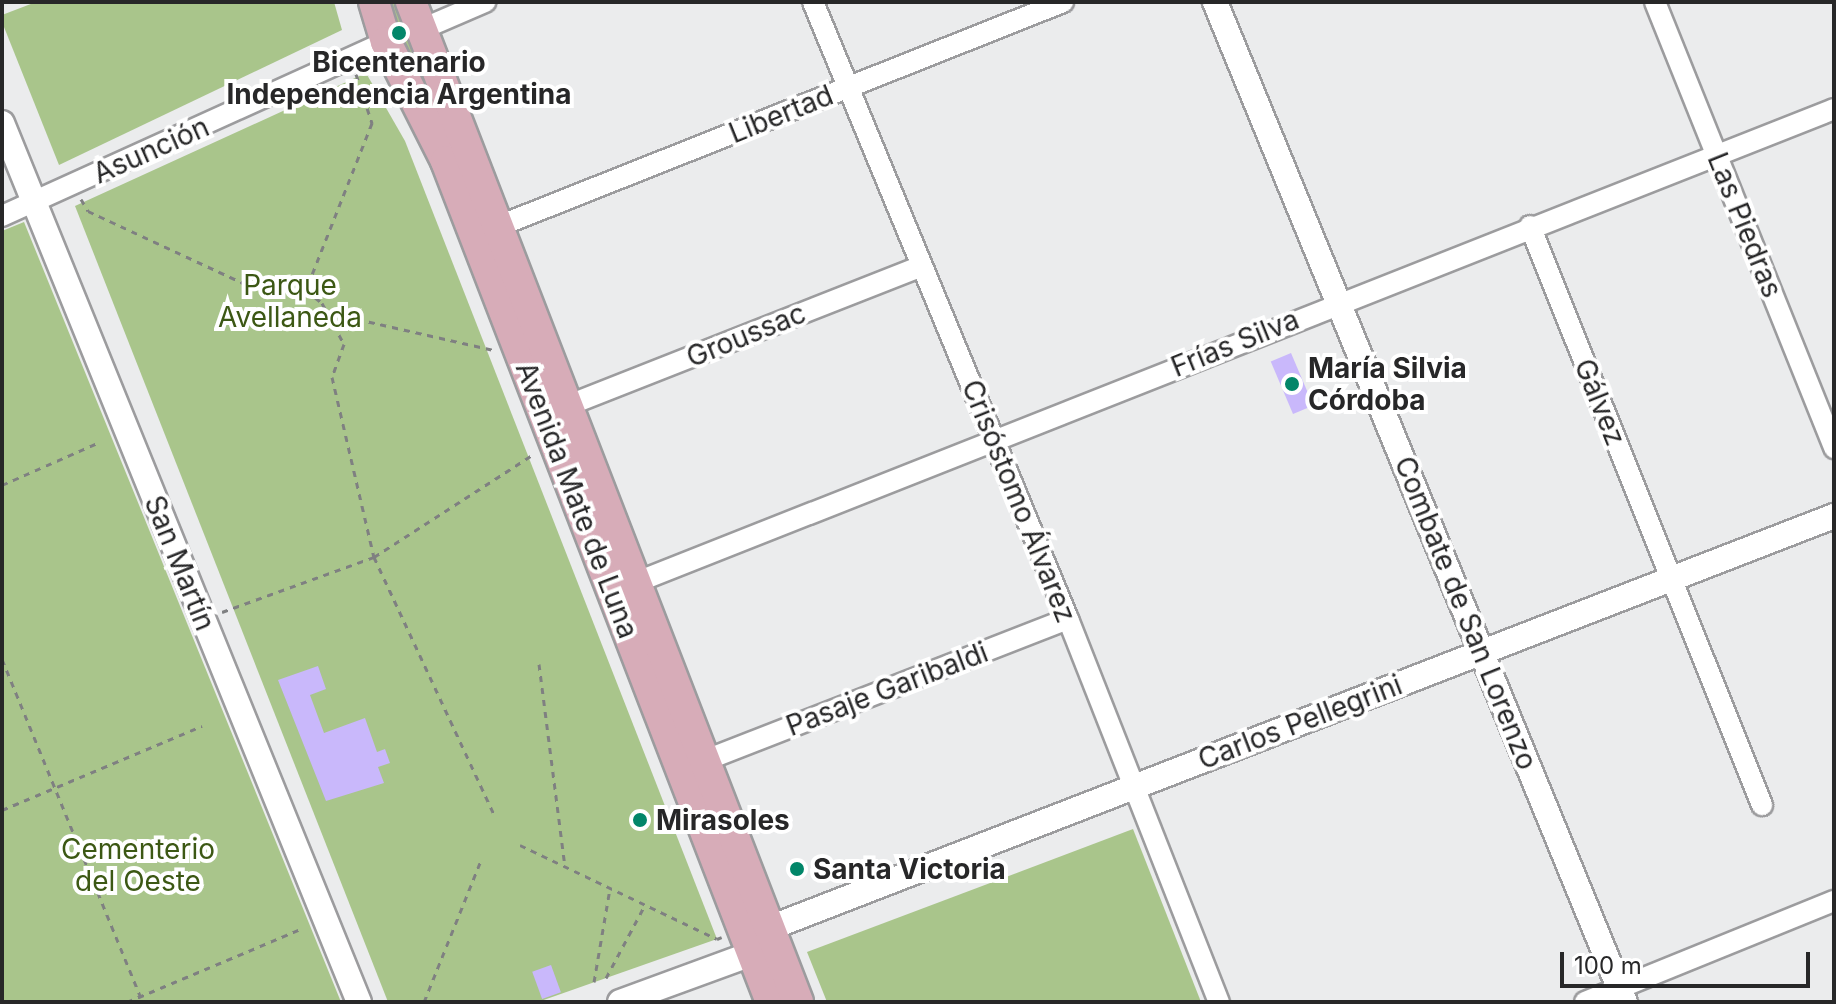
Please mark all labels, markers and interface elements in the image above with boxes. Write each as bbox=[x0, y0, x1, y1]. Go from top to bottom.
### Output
marker: Bicentenario Independencia Argentina bbox=[390, 24, 408, 42]
place label: Bicentenario Independencia Argentina bbox=[226, 45, 572, 111]
street label: Libertad bbox=[724, 78, 838, 150]
street label: Asunción bbox=[88, 110, 214, 190]
street label: Las Piedras bbox=[1701, 148, 1789, 302]
park label: Parque Avellaneda bbox=[218, 268, 362, 334]
street label: Groussac bbox=[681, 296, 811, 374]
street label: Frías Silva bbox=[1166, 302, 1304, 384]
place label: María Silvia Córdoba bbox=[1308, 351, 1467, 417]
street label: Gálvez bbox=[1568, 354, 1632, 450]
street label: Avenida Mate de Luna bbox=[509, 357, 645, 643]
street label: Crisóstomo Álvarez bbox=[955, 375, 1083, 627]
marker: María Silvia Córdoba bbox=[1283, 375, 1301, 393]
street label: Combate de San Lorenzo bbox=[1388, 451, 1544, 775]
street label: San Martín bbox=[138, 491, 222, 635]
street label: Pasaje Garibaldi bbox=[781, 635, 993, 743]
street label: Carlos Pellegrini bbox=[1193, 668, 1407, 776]
place label: Mirasoles bbox=[656, 803, 790, 837]
marker: Mirasoles bbox=[631, 811, 649, 829]
park label: Cementerio del Oeste bbox=[61, 832, 215, 898]
place label: Santa Victoria bbox=[813, 852, 1006, 886]
marker: Santa Victoria bbox=[788, 860, 806, 878]
scale bar bbox=[1564, 936, 1814, 986]
text: 100 m bbox=[1574, 951, 1642, 980]

